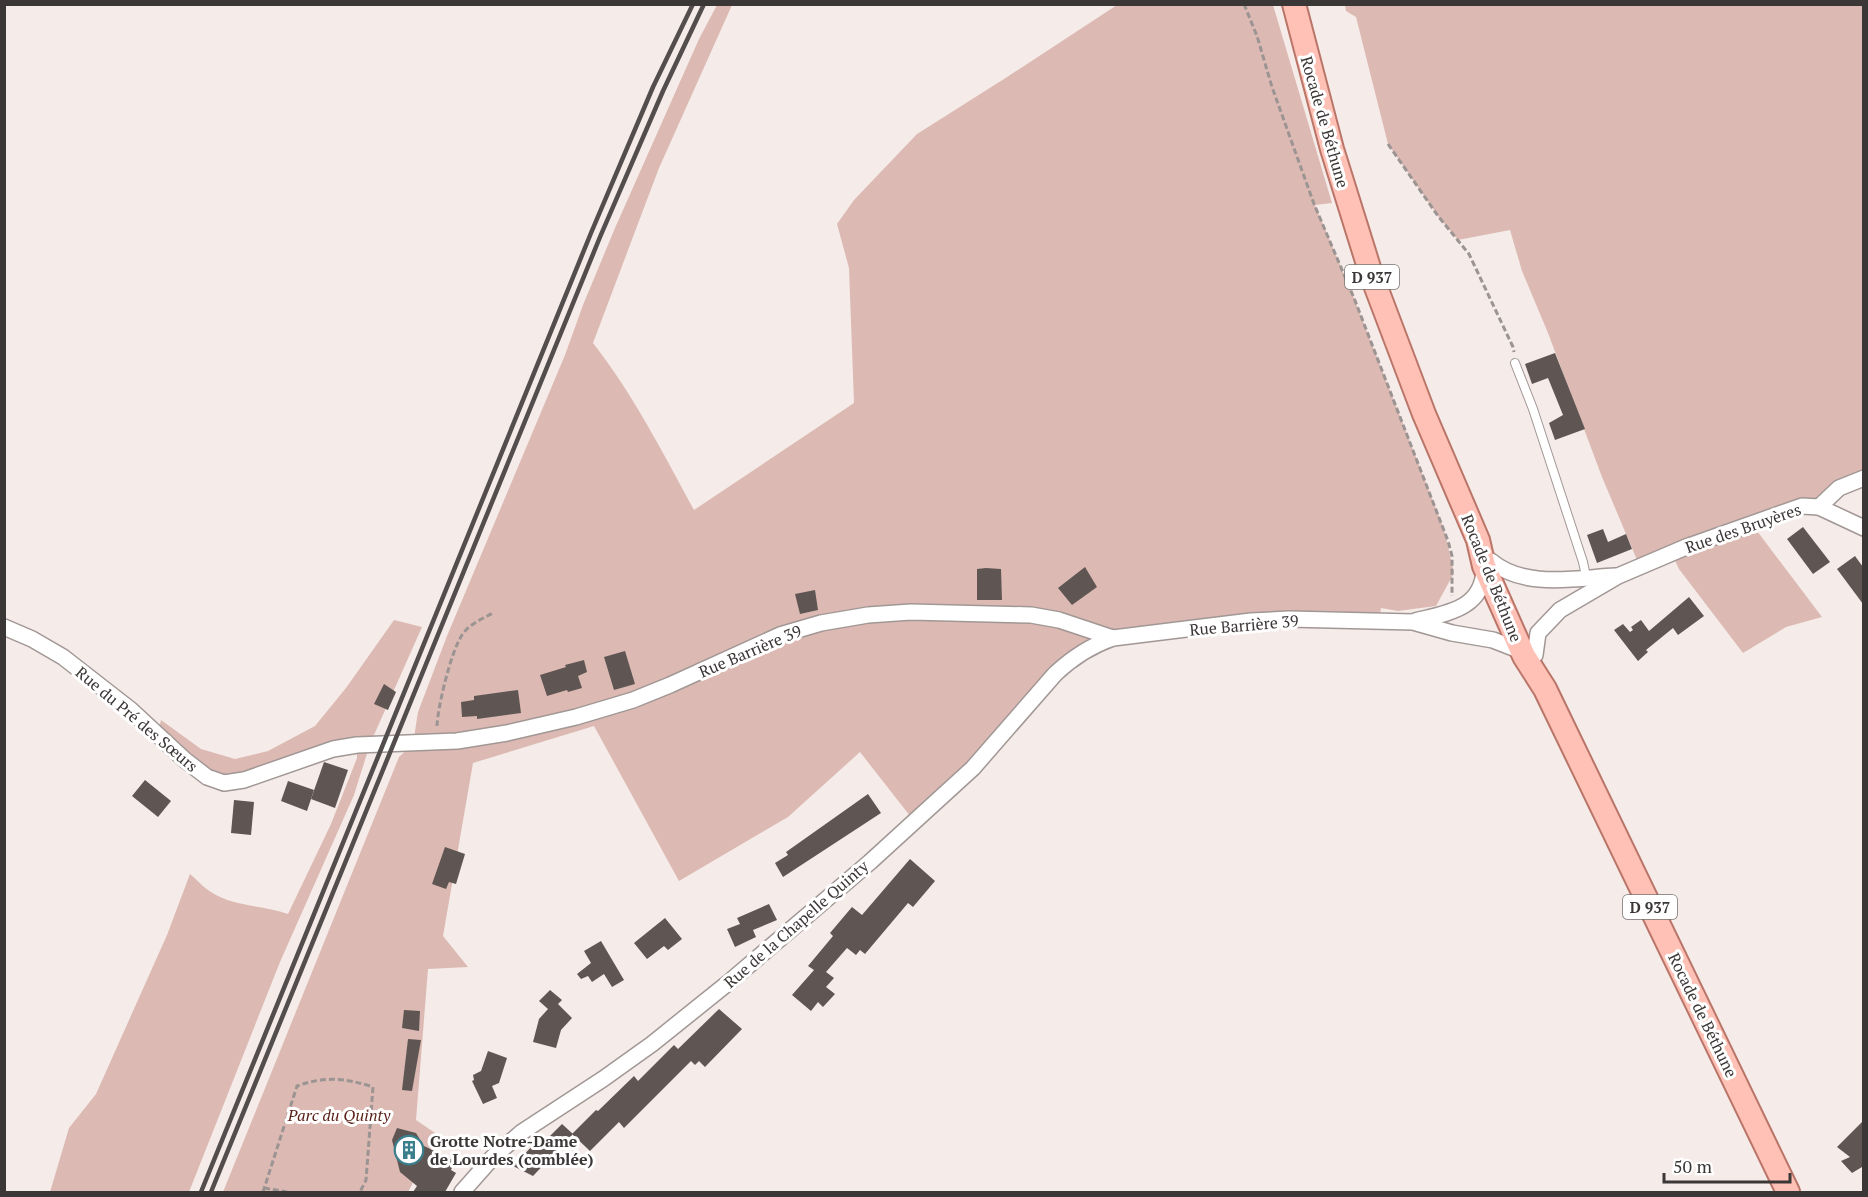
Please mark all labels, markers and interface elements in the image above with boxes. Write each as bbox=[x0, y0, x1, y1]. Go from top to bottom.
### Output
street label: Rocade de Béthune bbox=[1296, 54, 1354, 190]
road number: D 937 bbox=[1345, 265, 1399, 289]
street label: Rue des Bruyères bbox=[1682, 498, 1804, 558]
street label: Rocade de Béthune bbox=[1456, 511, 1528, 645]
street label: Rue Barrière 39 bbox=[1188, 609, 1300, 641]
street label: Rue Barrière 39 bbox=[695, 619, 805, 683]
street label: Rue du Pré des Sœurs bbox=[71, 661, 203, 777]
street label: Rue de la Chapelle Quinty bbox=[719, 855, 874, 993]
road number: D 937 bbox=[1623, 895, 1677, 919]
street label: Rocade de Béthune bbox=[1663, 949, 1743, 1081]
park label: Parc du Quinty bbox=[287, 1104, 391, 1126]
place label: Grotte Notre-Dame de Lourdes (comblée) bbox=[430, 1130, 594, 1170]
building icon: Grotte Notre-Dame de Lourdes (comblée) bbox=[393, 1134, 425, 1166]
scale bar bbox=[1664, 1146, 1790, 1184]
text: 50 m bbox=[1673, 1154, 1713, 1178]

